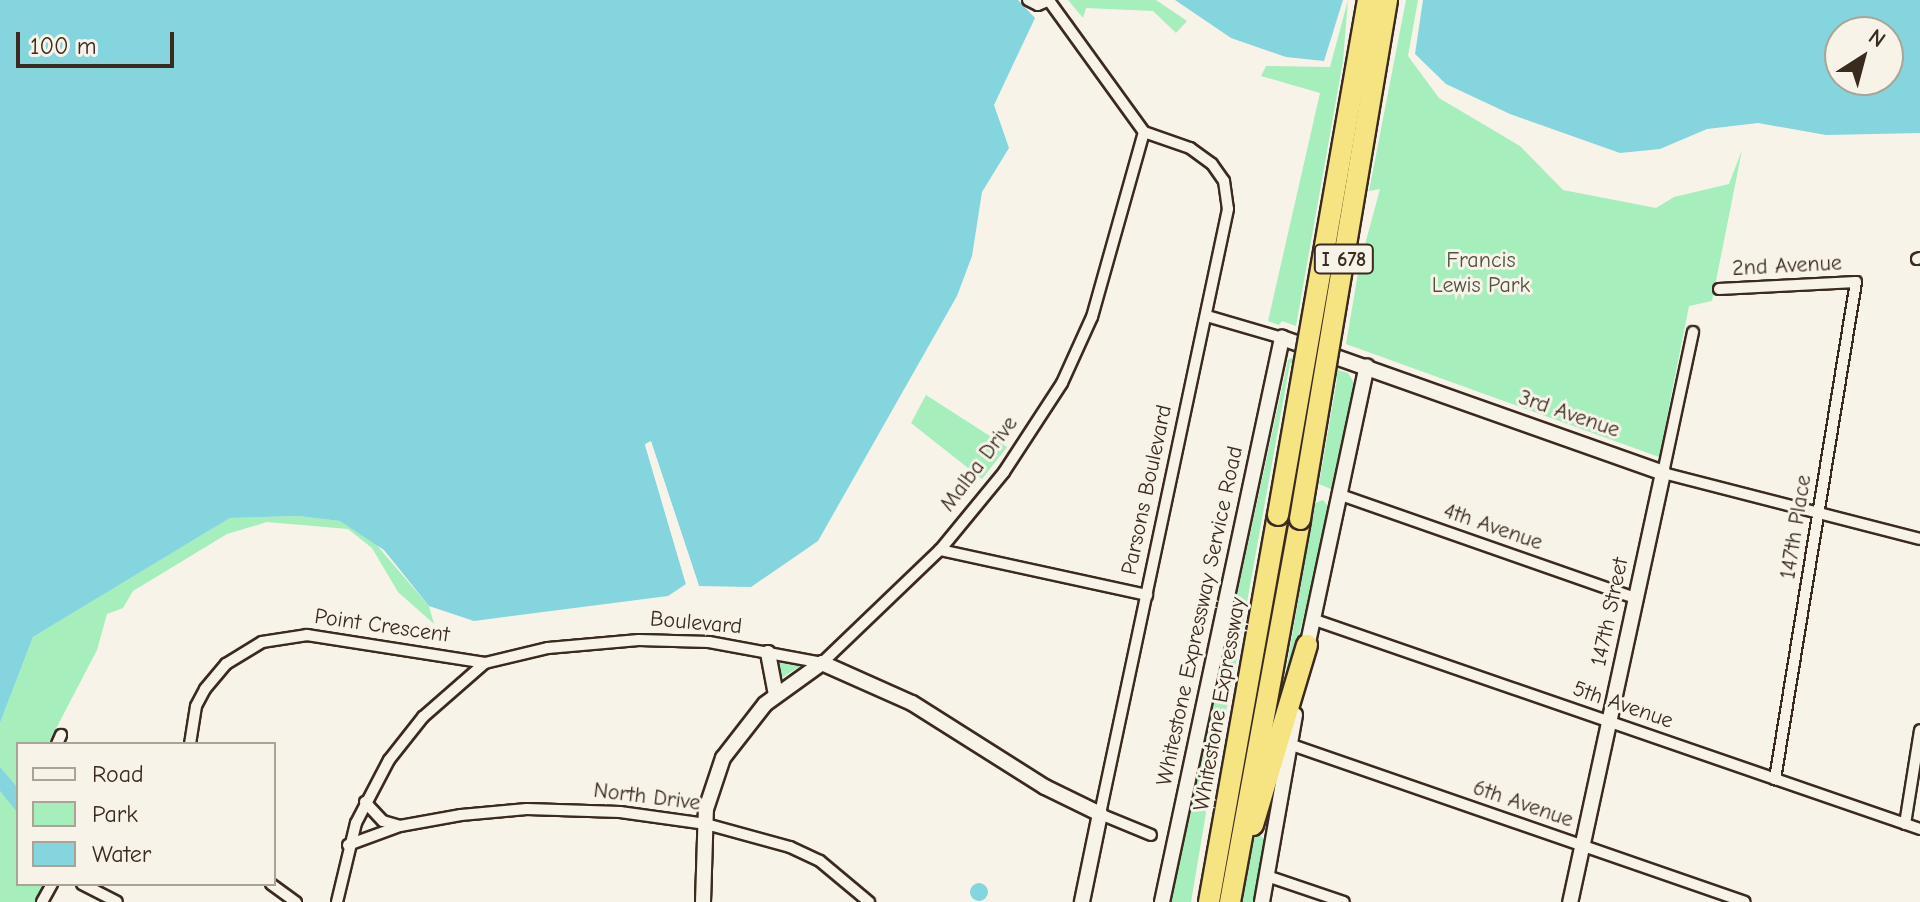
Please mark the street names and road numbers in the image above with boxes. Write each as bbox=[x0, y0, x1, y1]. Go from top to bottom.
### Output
road number: I 678 bbox=[1312, 243, 1376, 275]
street label: 2nd Avenue bbox=[1732, 250, 1842, 282]
street label: 3rd Avenue bbox=[1515, 384, 1623, 444]
street label: Parsons Boulevard bbox=[1116, 403, 1178, 577]
street label: Malba Drive bbox=[935, 411, 1023, 517]
street label: Whitestone Expressway Service Road bbox=[1151, 444, 1249, 788]
street label: 147th Place bbox=[1775, 473, 1817, 581]
street label: 4th Avenue bbox=[1440, 498, 1546, 556]
street label: 147th Street bbox=[1586, 555, 1634, 669]
street label: Whitestone Expressway bbox=[1188, 595, 1252, 813]
street label: Point Crescent bbox=[313, 603, 451, 649]
street label: Boulevard bbox=[649, 606, 743, 640]
street label: 5th Avenue bbox=[1569, 676, 1677, 734]
street label: 6th Avenue bbox=[1469, 775, 1577, 833]
street label: North Drive bbox=[592, 777, 702, 817]

